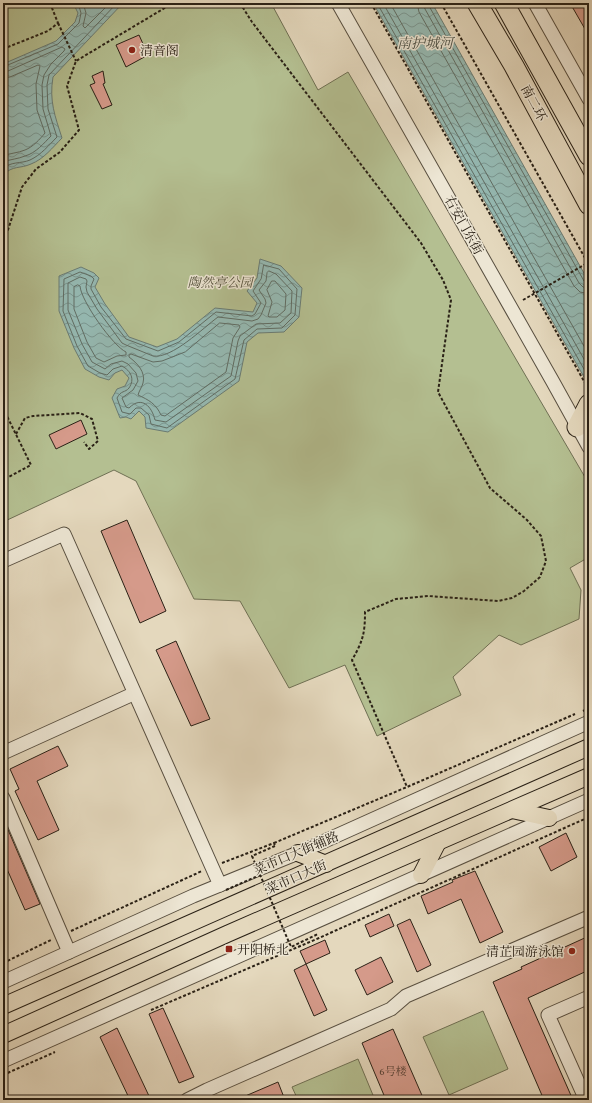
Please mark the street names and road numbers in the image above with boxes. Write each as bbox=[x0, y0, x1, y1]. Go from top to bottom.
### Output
street label: 南二环 bbox=[516, 81, 552, 125]
street label: 右安门东街 bbox=[440, 192, 488, 258]
street label: 菜市口大街辅路 bbox=[251, 828, 341, 878]
street label: 菜市口大街 bbox=[263, 857, 329, 897]

